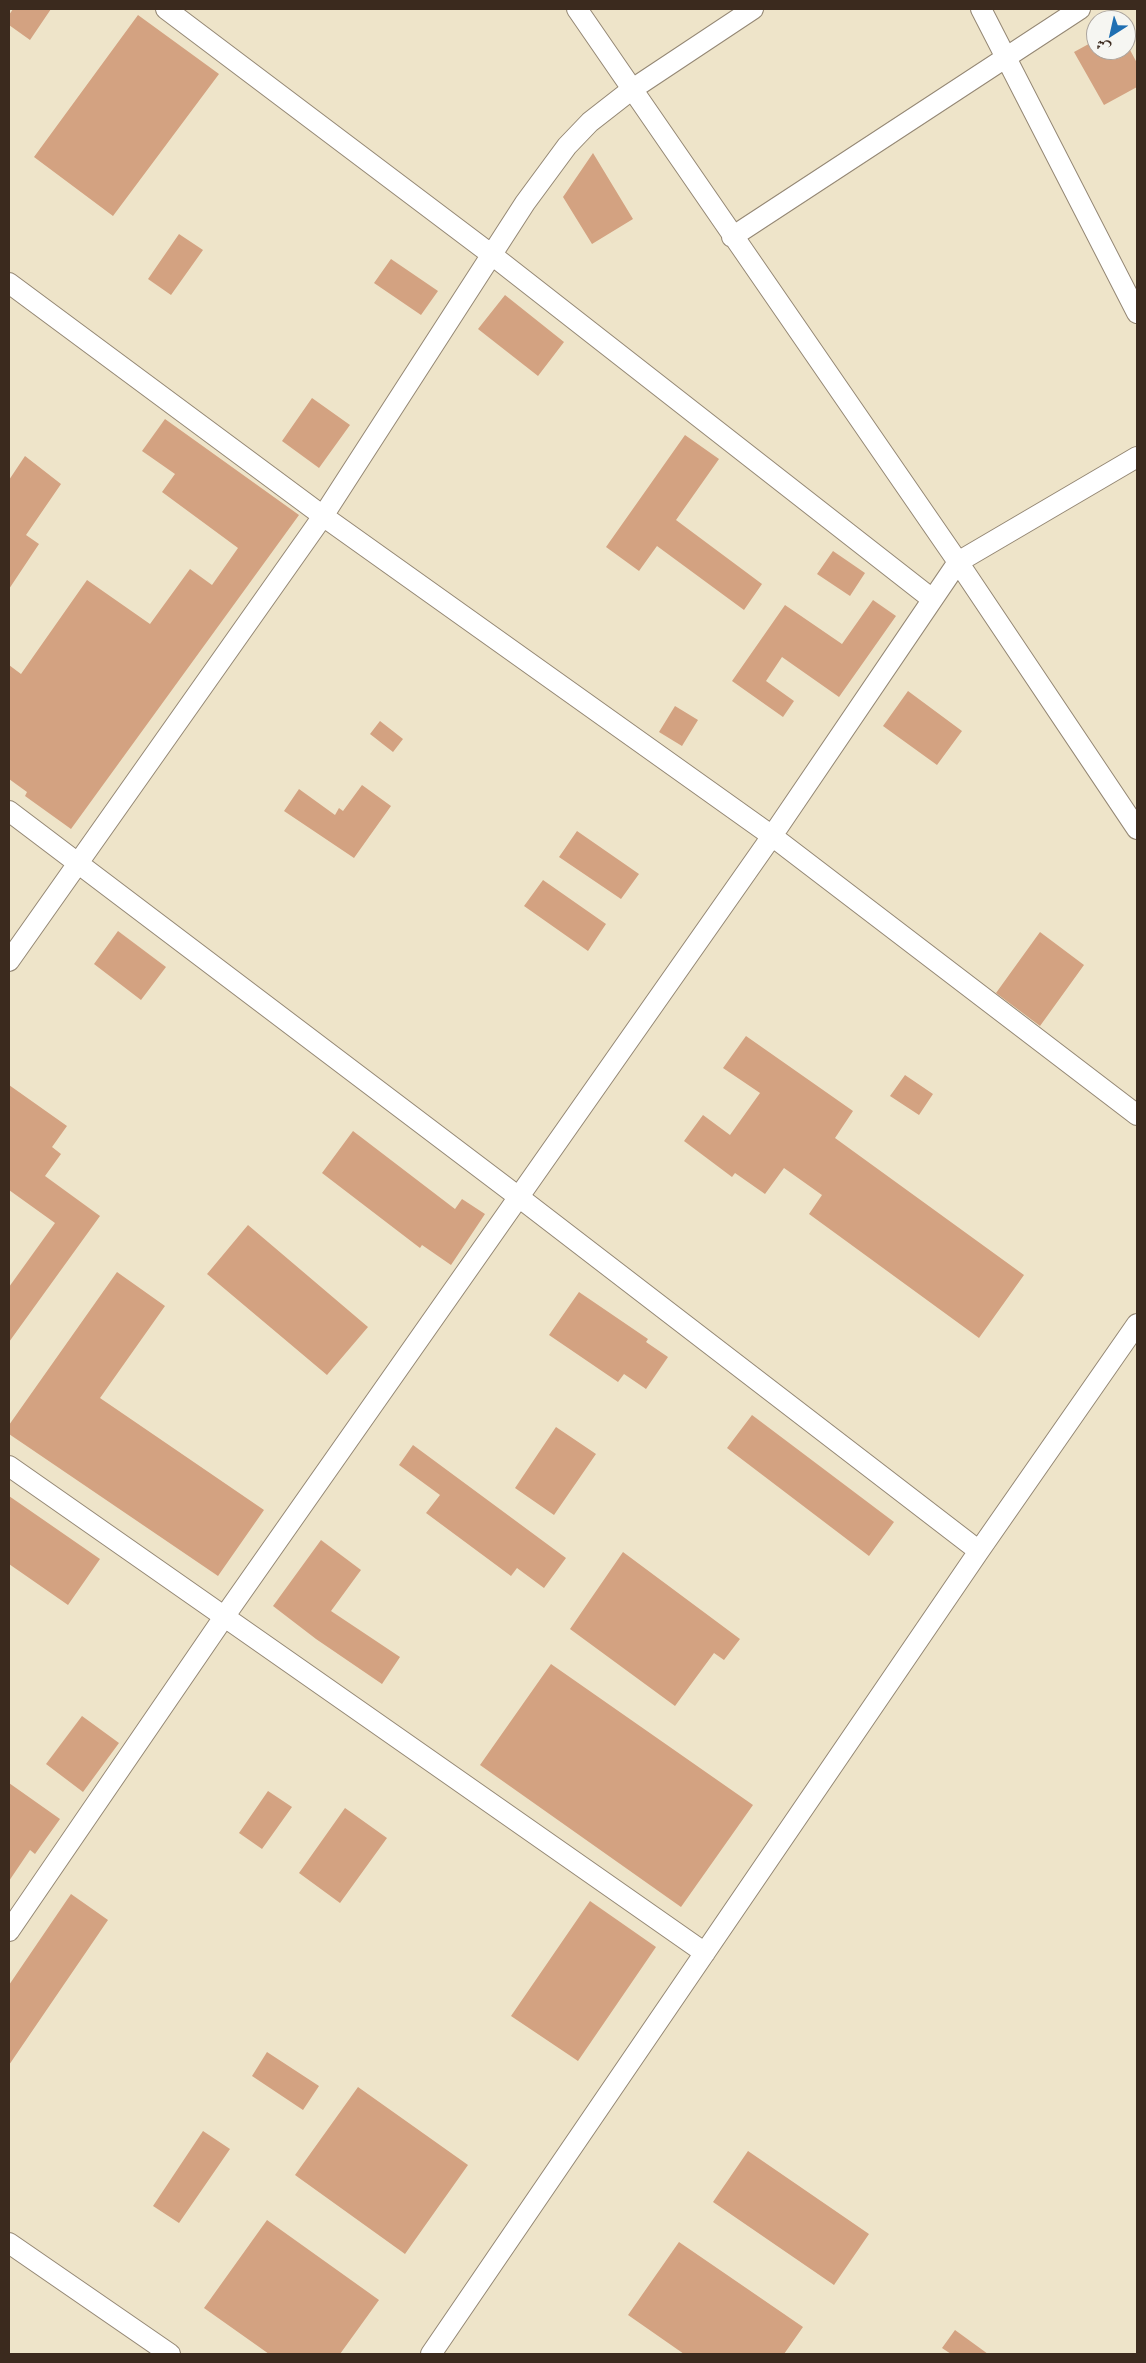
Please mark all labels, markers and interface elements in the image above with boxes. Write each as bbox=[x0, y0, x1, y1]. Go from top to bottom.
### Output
north arrow bbox=[1086, 10, 1136, 60]
text: ش bbox=[1092, 35, 1114, 58]

